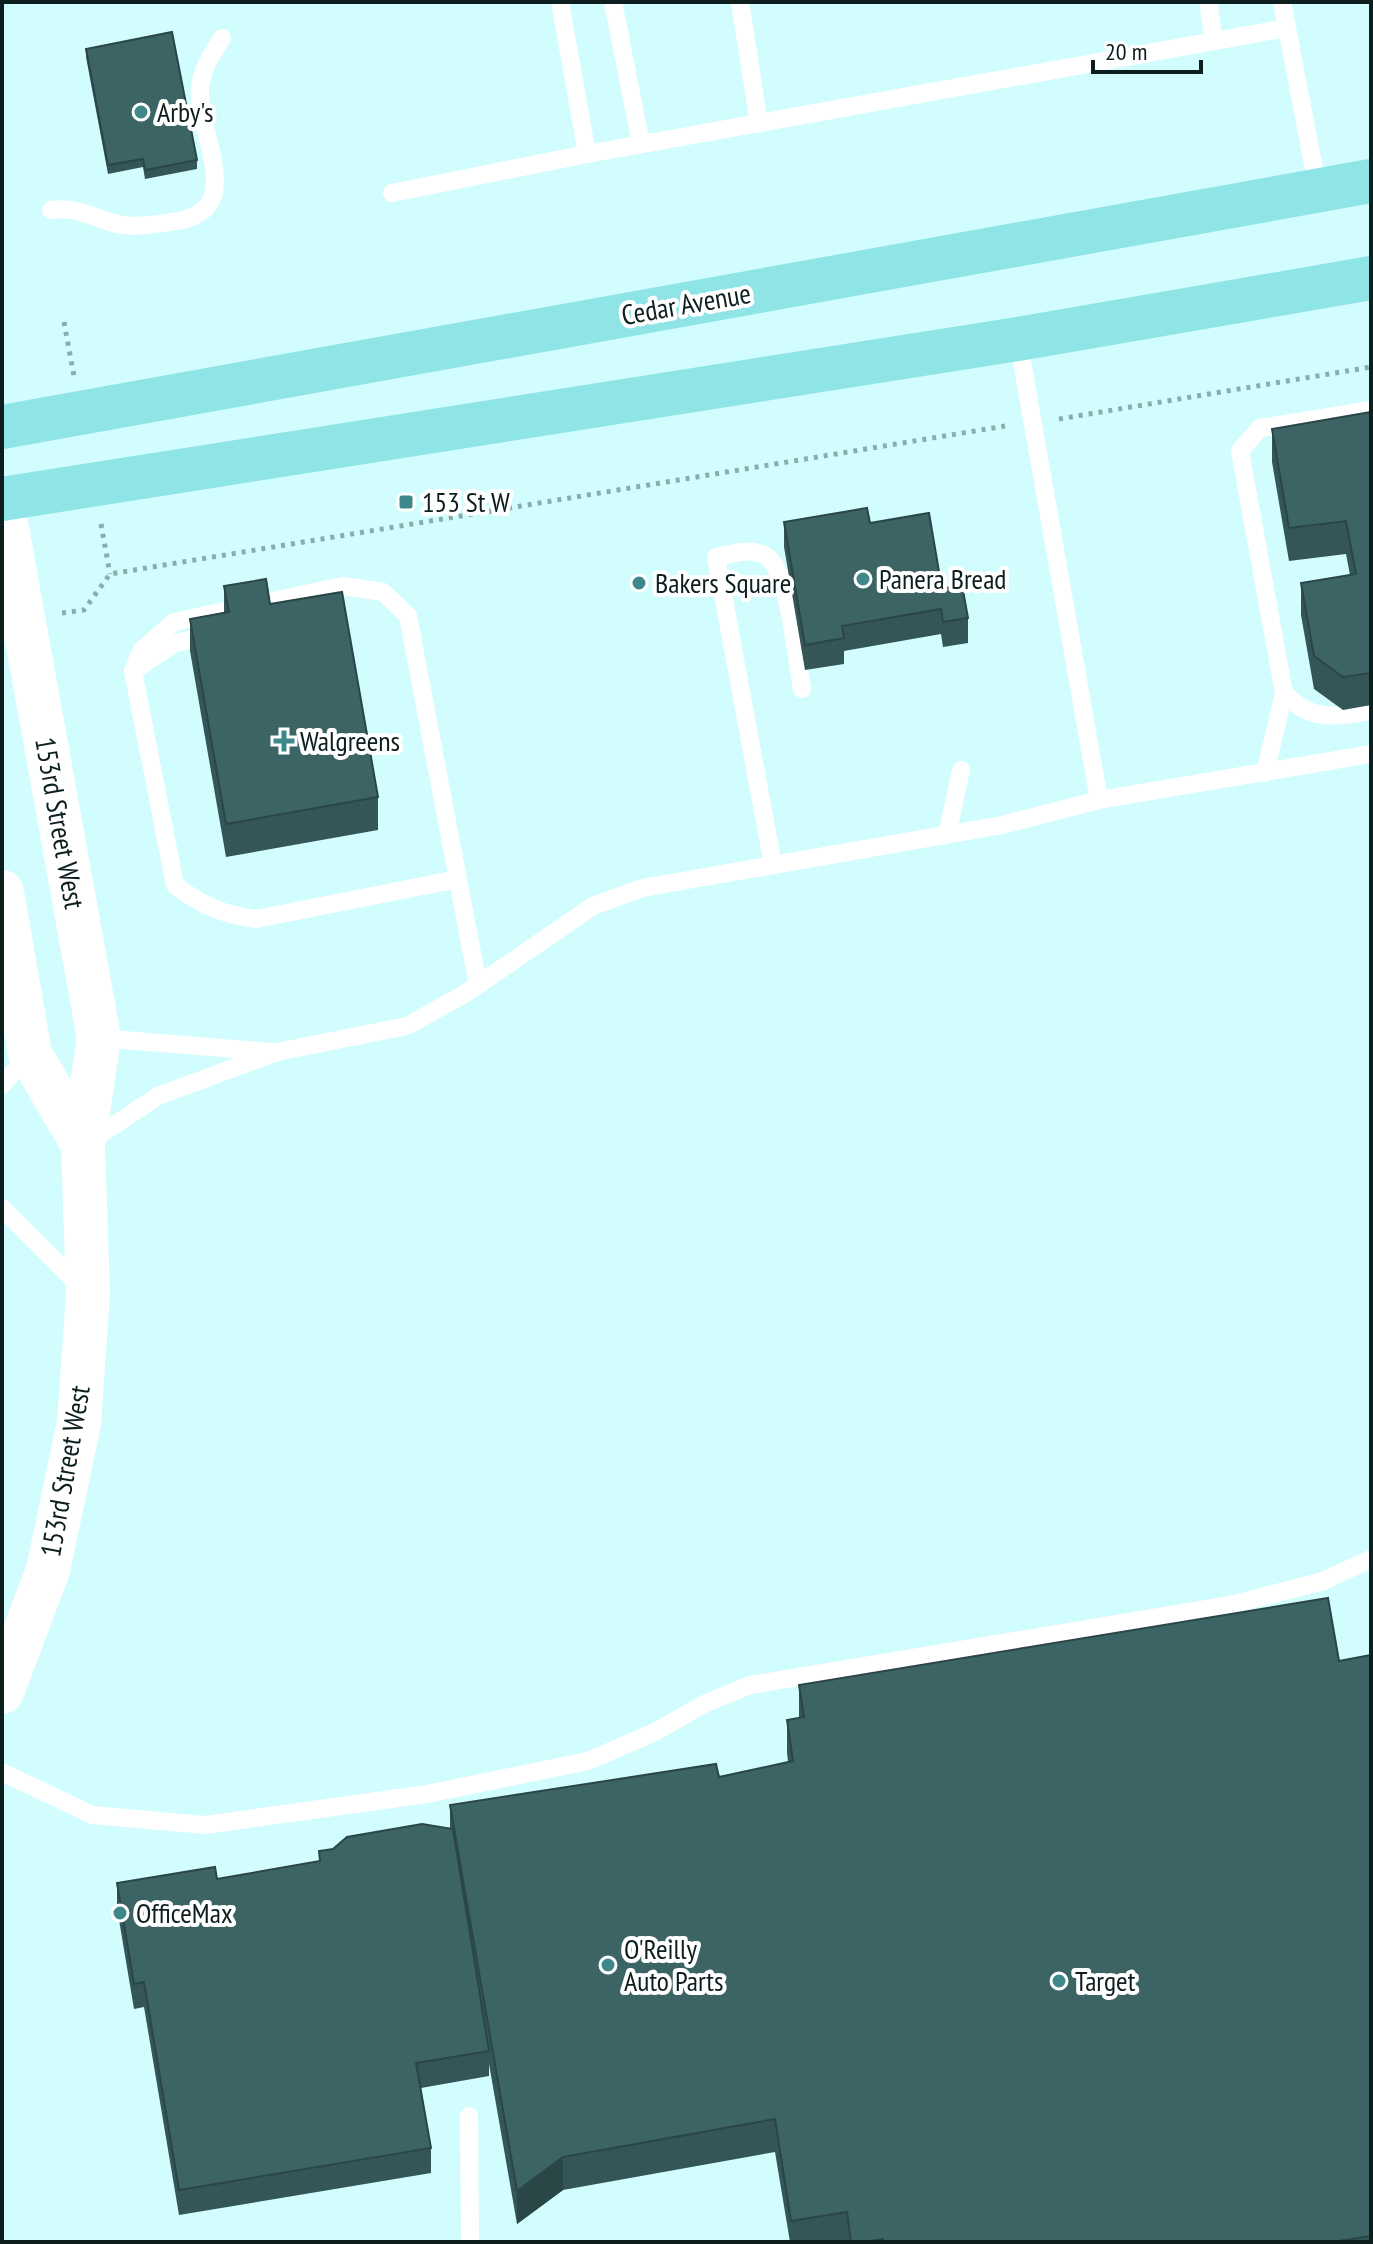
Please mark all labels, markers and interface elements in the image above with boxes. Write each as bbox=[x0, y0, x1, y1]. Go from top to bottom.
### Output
scale bar bbox=[1093, 24, 1201, 74]
text: 20 m bbox=[1105, 36, 1147, 67]
place label: Arby's bbox=[157, 93, 213, 130]
marker: Arby's bbox=[132, 103, 150, 121]
street label: Cedar Avenue bbox=[618, 274, 753, 333]
place label: 153 St W bbox=[422, 483, 510, 520]
marker: 153 St W bbox=[397, 493, 415, 511]
place label: Panera Bread bbox=[879, 560, 1007, 597]
place label: Bakers Square bbox=[655, 564, 791, 601]
marker: Panera Bread bbox=[854, 570, 872, 588]
marker: Bakers Square bbox=[630, 574, 648, 592]
place label: Walgreens bbox=[300, 722, 400, 759]
marker: Walgreens bbox=[275, 732, 293, 750]
street label: 153rd Street West bbox=[27, 734, 94, 912]
street label: 153rd Street West bbox=[31, 1382, 98, 1560]
place label: OfficeMax bbox=[136, 1894, 232, 1931]
marker: OfficeMax bbox=[111, 1904, 129, 1922]
place label: O'Reilly Auto Parts bbox=[624, 1930, 724, 1999]
marker: O'Reilly Auto Parts bbox=[599, 1956, 617, 1974]
place label: Target bbox=[1075, 1962, 1136, 1999]
marker: Target bbox=[1050, 1972, 1068, 1990]

